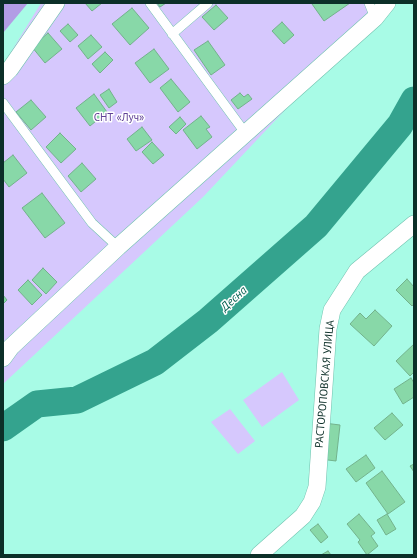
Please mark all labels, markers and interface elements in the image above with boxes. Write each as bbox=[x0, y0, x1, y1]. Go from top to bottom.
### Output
park label: СНТ «Луч» bbox=[94, 111, 144, 125]
water label: Десна bbox=[218, 283, 250, 315]
street label: РАСТОРОПОВСКАЯ УЛИЦА bbox=[313, 320, 337, 448]

